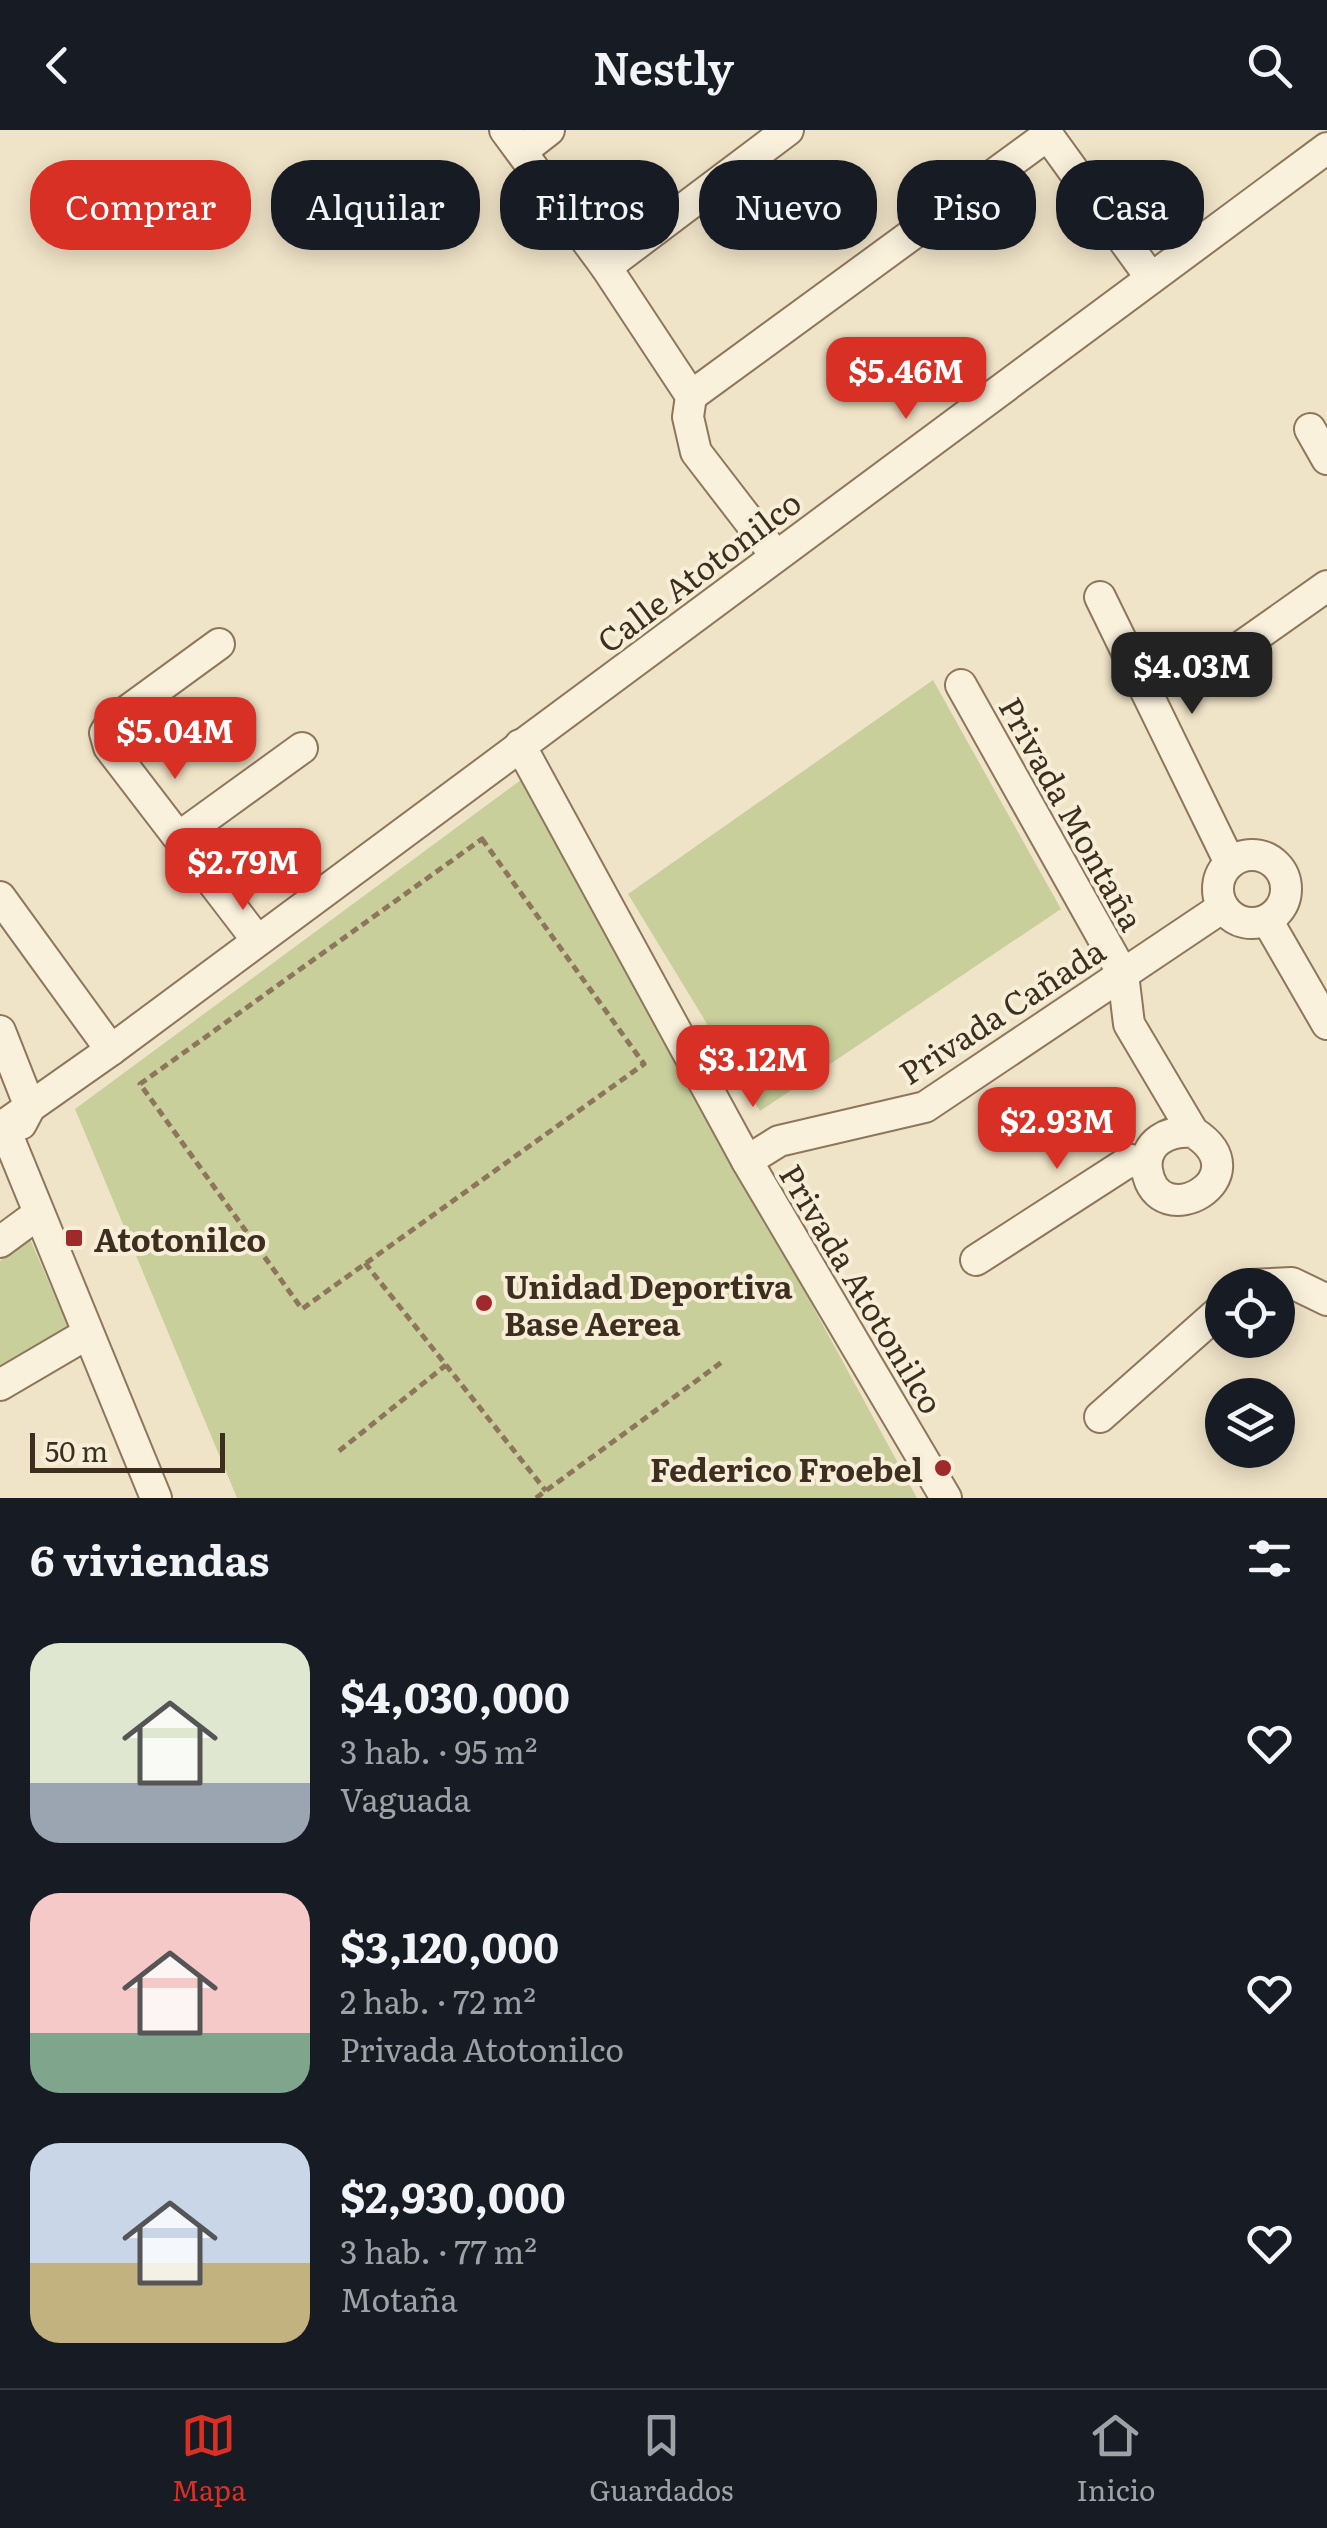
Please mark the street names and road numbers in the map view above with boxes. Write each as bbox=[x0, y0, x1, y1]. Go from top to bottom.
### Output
street label: Calle Atotonilco bbox=[586, 477, 810, 663]
street label: Privada Montaña bbox=[989, 687, 1158, 939]
street label: Privada Cañada bbox=[889, 925, 1114, 1095]
street label: Privada Atotonilco bbox=[769, 1154, 957, 1422]

